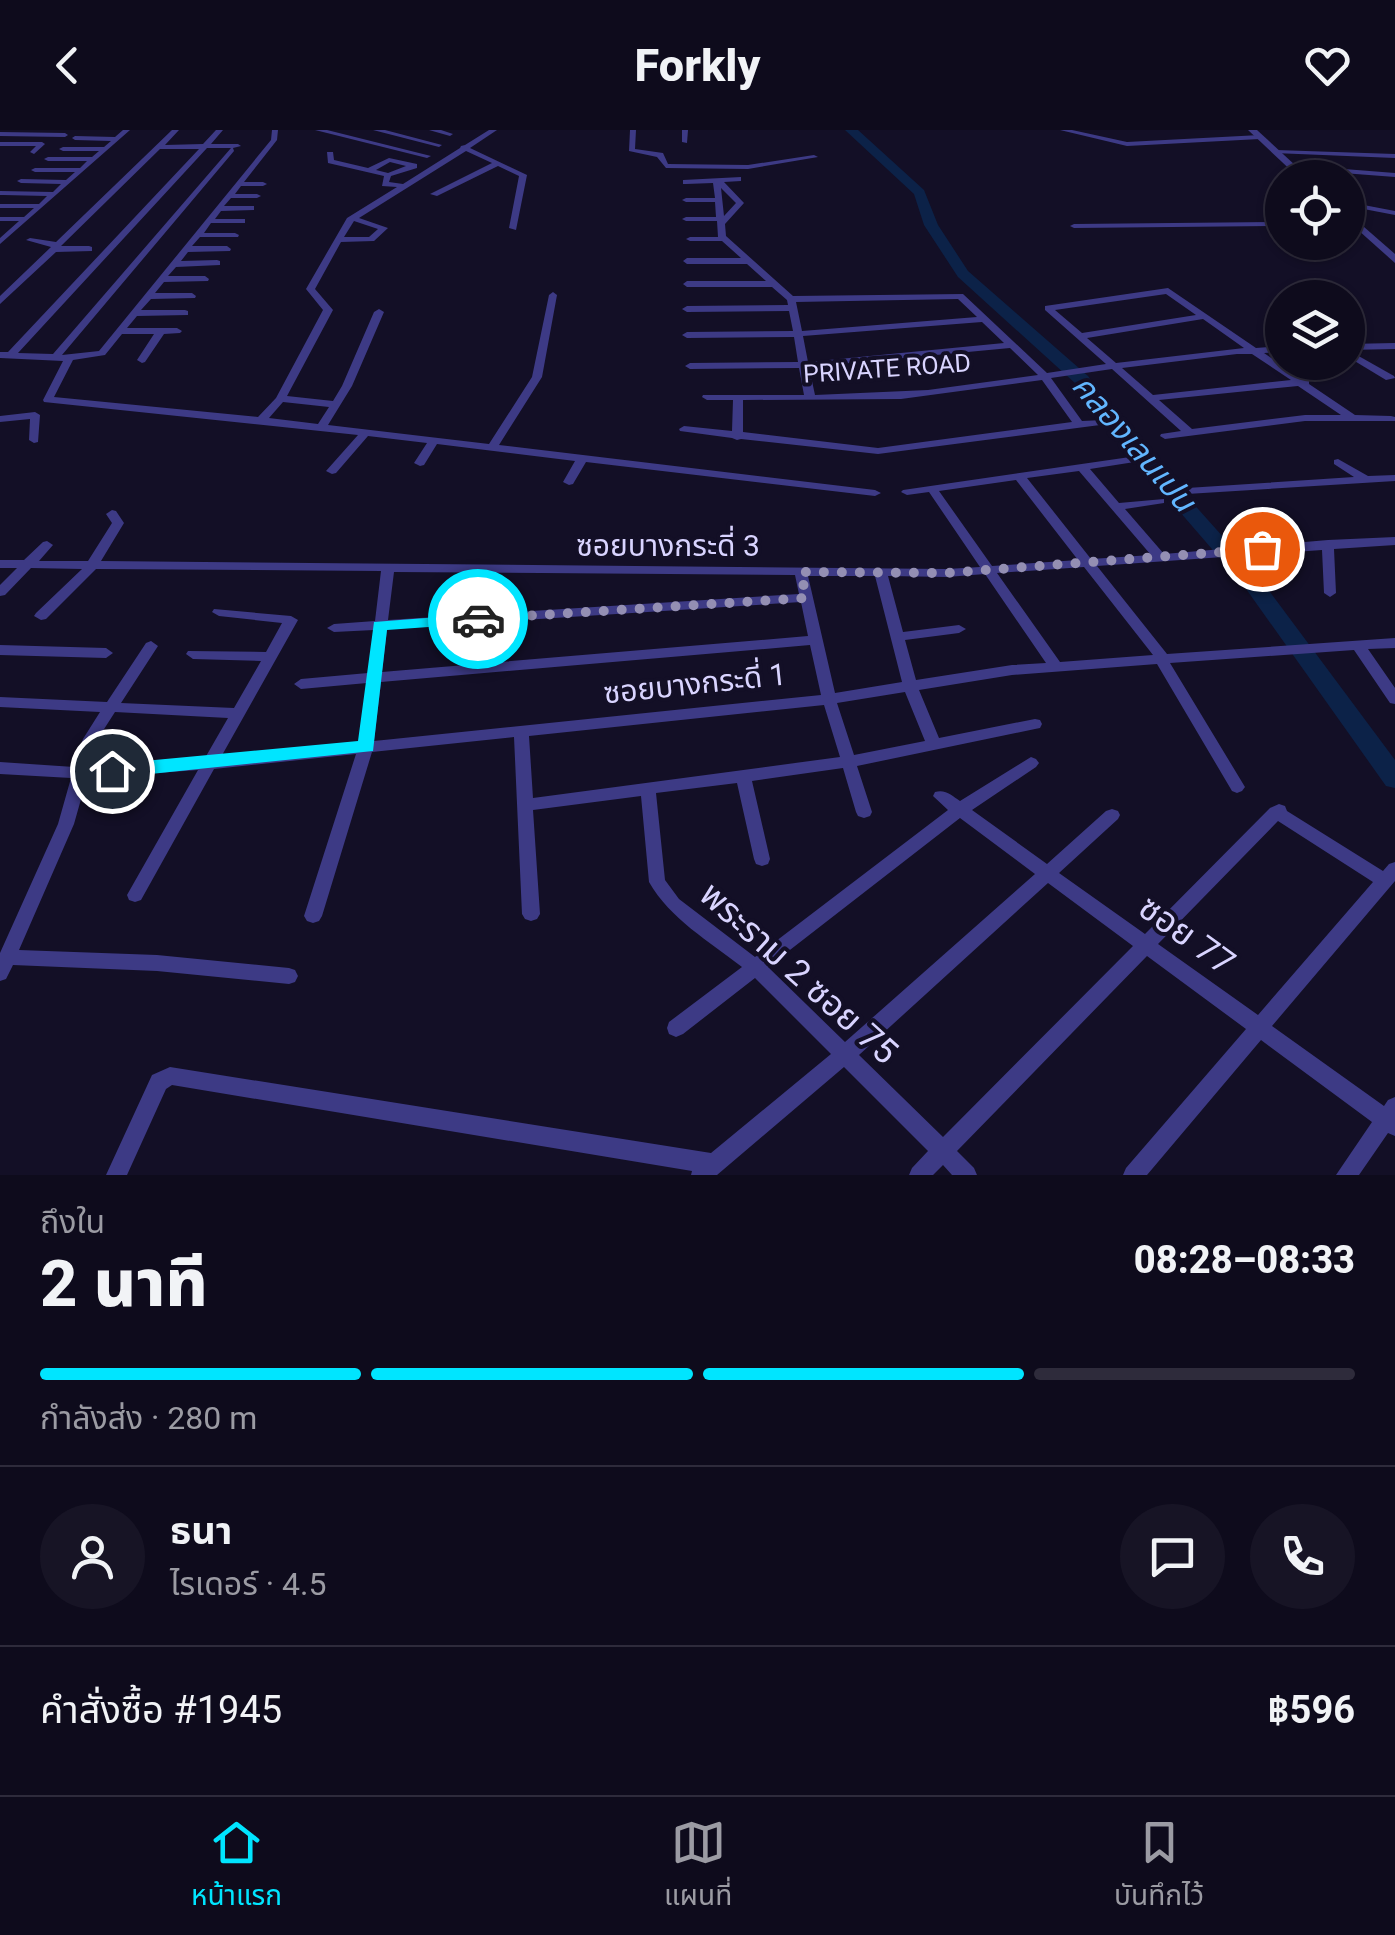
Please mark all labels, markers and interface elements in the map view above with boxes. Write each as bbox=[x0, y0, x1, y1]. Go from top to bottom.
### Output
icon: back bbox=[40, 38, 95, 93]
icon: heart bbox=[1300, 38, 1355, 93]
text: Forkly bbox=[635, 39, 760, 92]
map controls bbox=[1265, 160, 1365, 380]
button: locate bbox=[1265, 160, 1365, 260]
button: layers bbox=[1265, 280, 1365, 380]
street label: PRIVATE ROAD bbox=[802, 348, 972, 389]
water label: คลองเลนเปน bbox=[1064, 367, 1205, 521]
pin bbox=[1220, 507, 1305, 592]
icon: bag bbox=[1235, 522, 1290, 577]
street label: ซอยบางกระดี่ 3 bbox=[576, 525, 760, 563]
courier bbox=[428, 569, 528, 669]
icon: car bbox=[451, 592, 506, 647]
street label: ซอยบางกระดี่ 1 bbox=[601, 654, 788, 711]
pin bbox=[70, 729, 155, 814]
icon: home bbox=[85, 744, 140, 799]
street label: พระราม 2 ซอย 75 bbox=[692, 874, 906, 1073]
street label: ซอย 77 bbox=[1131, 887, 1243, 984]
text: ถึงใน bbox=[40, 1203, 105, 1241]
text: 08:28–08:33 bbox=[1134, 1238, 1355, 1282]
text: 2 นาที bbox=[40, 1246, 208, 1322]
text: กำลังส่ง · 280 m bbox=[40, 1399, 257, 1437]
button: person bbox=[40, 1504, 145, 1609]
button: chat bbox=[1120, 1504, 1225, 1609]
button: phone bbox=[1250, 1504, 1355, 1609]
text: ธนา bbox=[170, 1509, 232, 1553]
text: ไรเดอร์ · 4.5 bbox=[170, 1565, 326, 1603]
text: คำสั่งซื้อ #1945 bbox=[40, 1688, 282, 1732]
text: ฿596 bbox=[1268, 1688, 1355, 1732]
tab: หน้าแรก bbox=[191, 1815, 282, 1918]
tab: แผนที่ bbox=[664, 1815, 732, 1918]
tab: บันทึกไว้ bbox=[1114, 1815, 1204, 1918]

